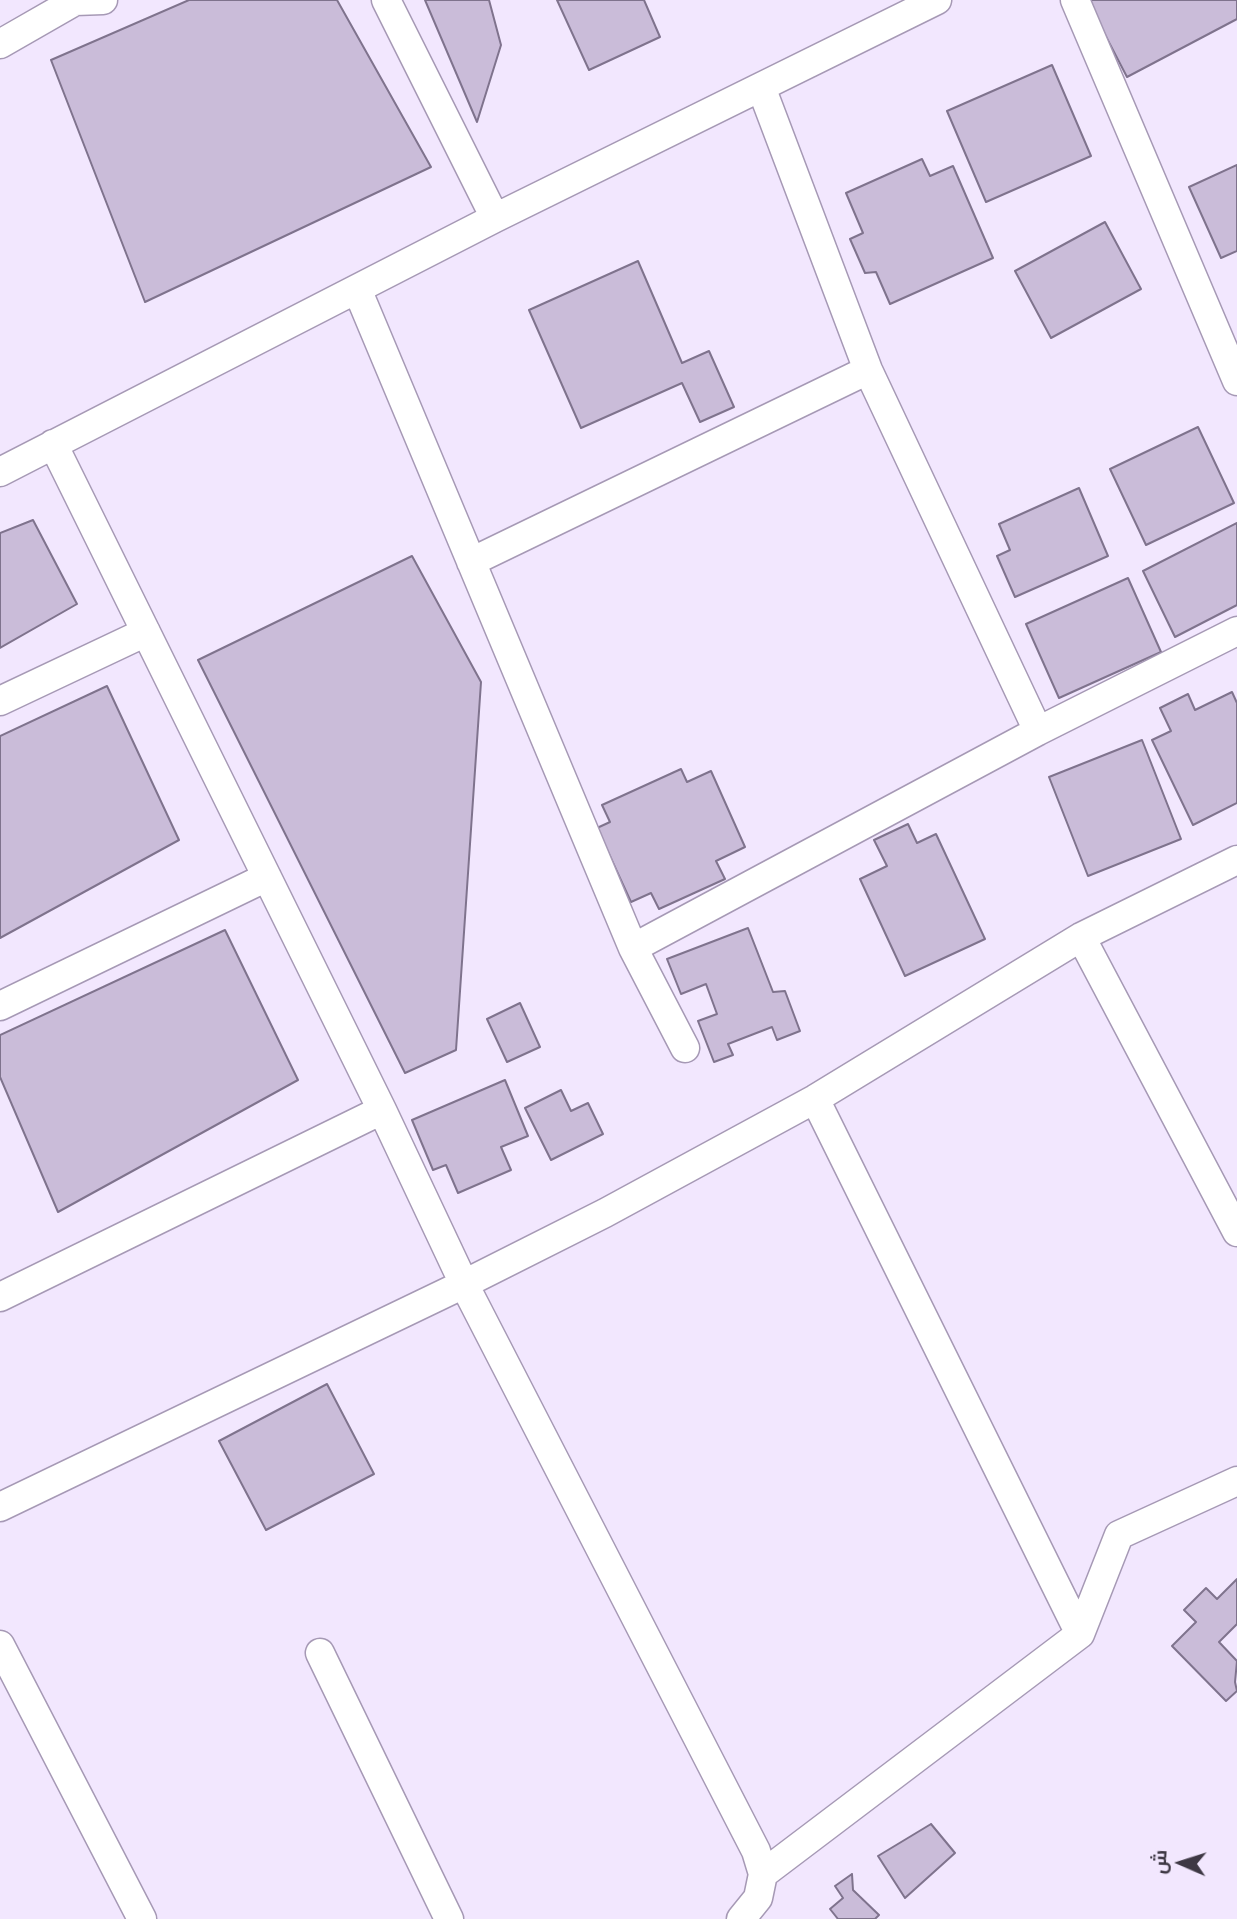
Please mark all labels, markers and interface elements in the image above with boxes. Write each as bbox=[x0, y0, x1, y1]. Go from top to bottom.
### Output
north arrow bbox=[1146, 1828, 1216, 1898]
text: ش bbox=[1148, 1849, 1172, 1875]

